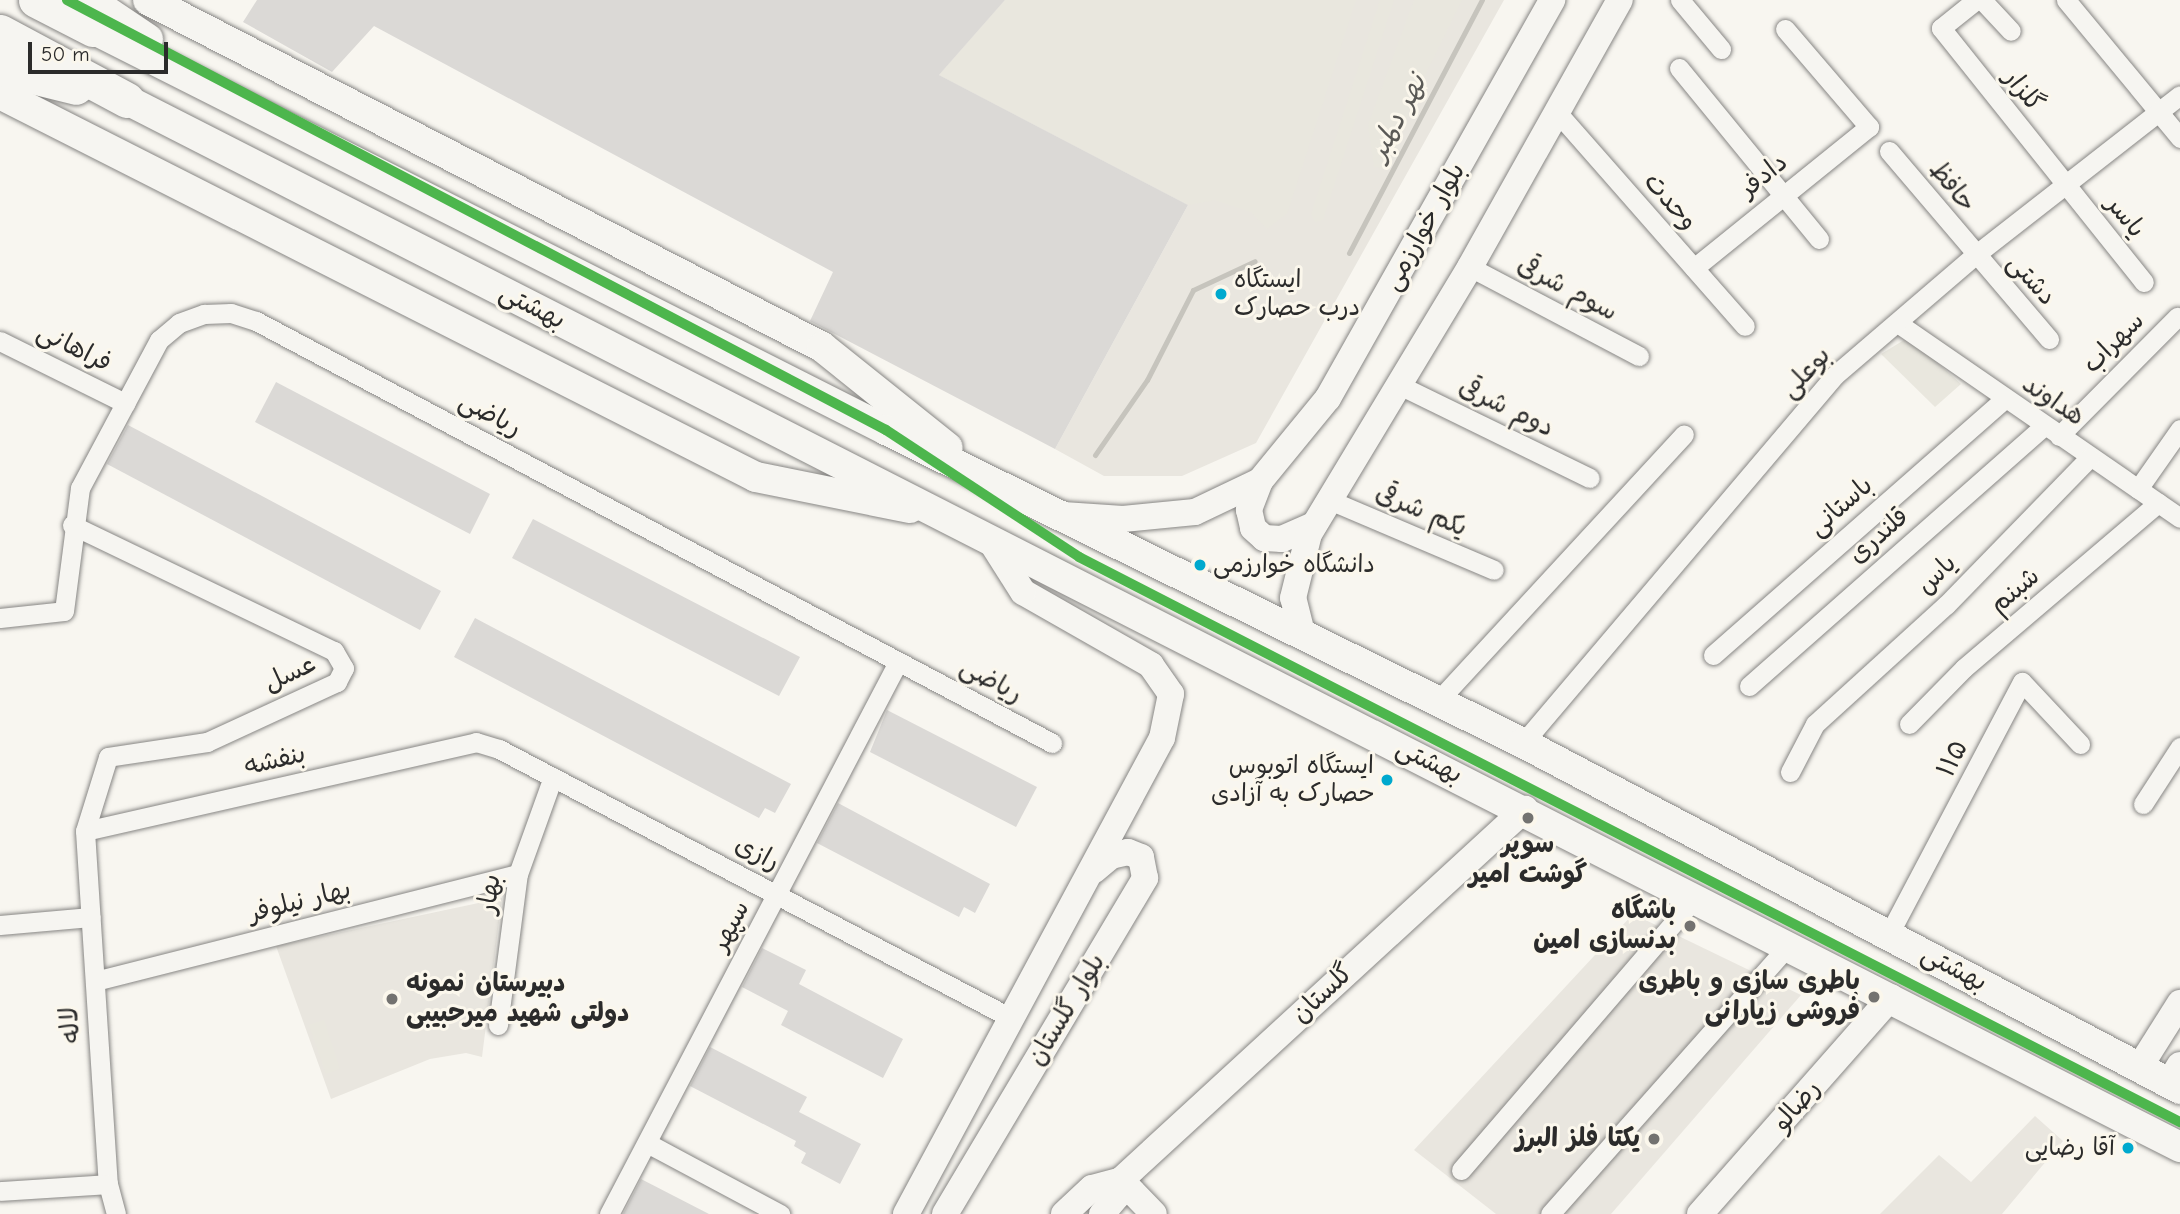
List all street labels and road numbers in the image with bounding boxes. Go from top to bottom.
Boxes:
street label: گلزار [1996,63,2050,119]
street label: دادفر [1734,147,1794,205]
street label: حافظ [1922,155,1982,219]
street label: بلوار خوارزمی [1377,158,1473,296]
street label: وحدت [1637,167,1703,237]
street label: یاسر [2099,189,2151,245]
street label: دشتی [2000,248,2062,312]
street label: سوم شرقی [1512,250,1622,328]
street label: بهشتى [494,277,570,337]
street label: سهراب [2077,306,2151,380]
street label: فراهانی [32,317,116,379]
street label: بوعلی [1774,341,1838,405]
street label: هداوند [2016,369,2090,433]
street label: دوم شرقی [1453,372,1559,444]
street label: ریاضی [453,386,527,444]
street label: باستانی [1802,470,1880,544]
street label: یکم شرقی [1370,478,1472,544]
street label: قلندری [1842,501,1916,571]
street label: یاس [1910,548,1964,602]
street label: شبنم [1984,561,2046,621]
street label: عسل [259,648,321,700]
street label: ریاضی [954,652,1028,710]
street label: بهشتی [1391,733,1467,791]
street label: ۱۱۵ [1931,735,1975,783]
street label: بنفشه [241,739,309,783]
street label: رازی [729,830,785,878]
street label: بهار [472,872,508,916]
street label: بهار نیلوفر [245,874,355,930]
street label: سپهر [705,896,757,956]
street label: بهشتی [1916,939,1992,999]
street label: بلوار گلستان [1021,948,1113,1072]
street label: گلستان [1286,958,1360,1030]
street label: لاله [54,1006,88,1044]
street label: رضالو [1766,1074,1828,1138]

